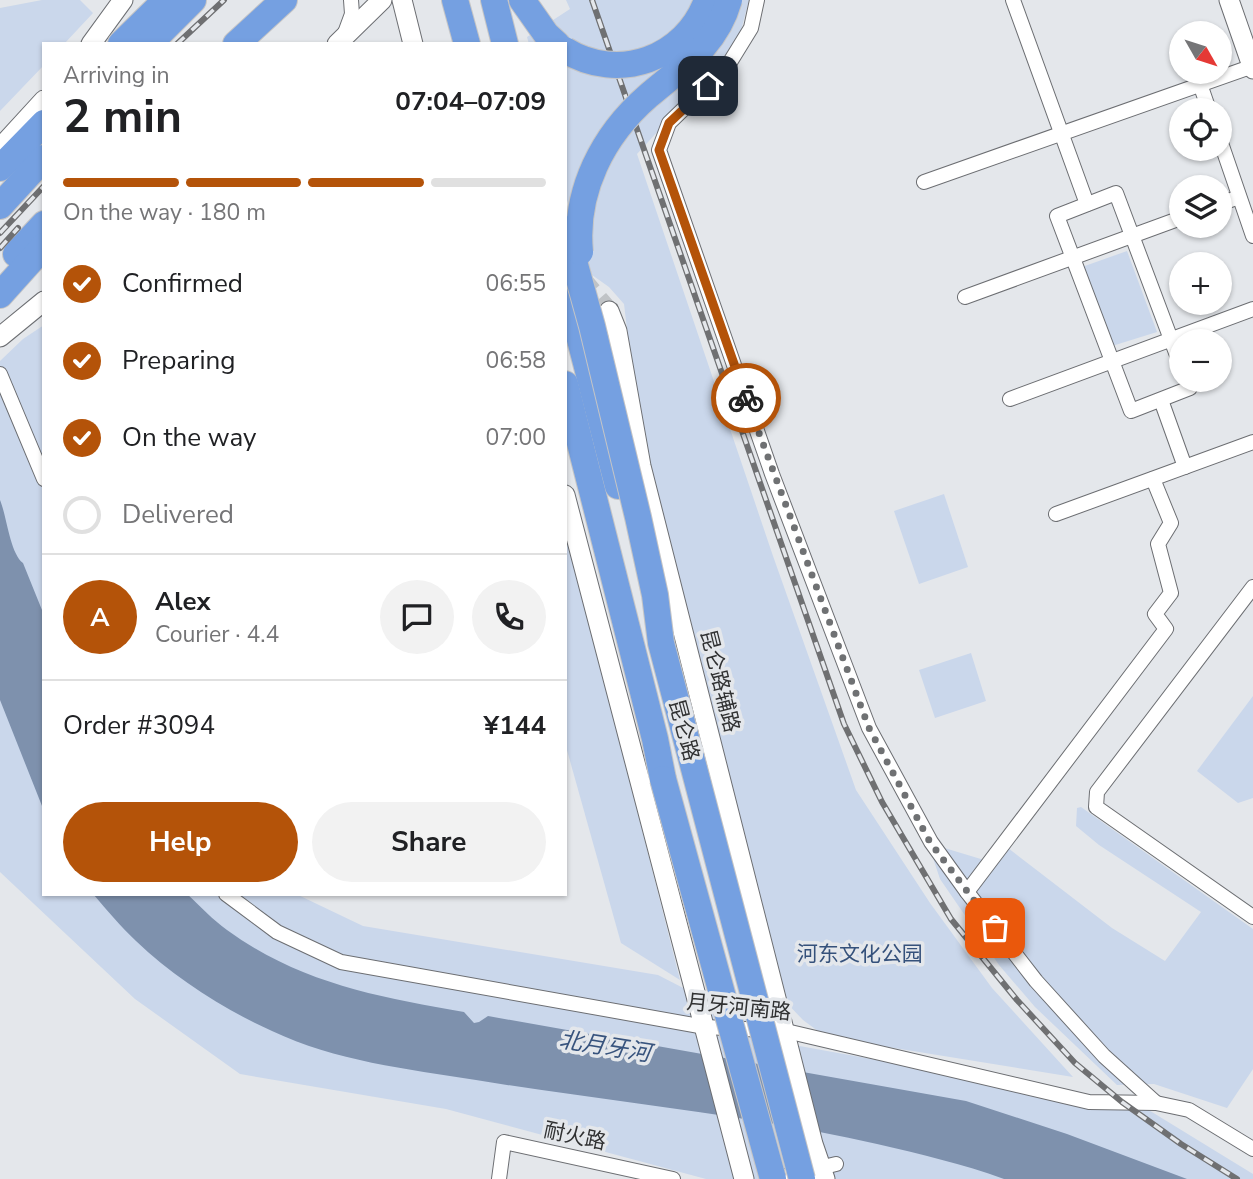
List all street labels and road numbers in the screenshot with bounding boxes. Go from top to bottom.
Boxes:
street label: 昆仑路辅路 [694,627,746,735]
street label: 昆仑路 [662,696,706,764]
street label: 月牙河南路 [685,988,793,1026]
street label: 耐火路 [541,1116,609,1156]

